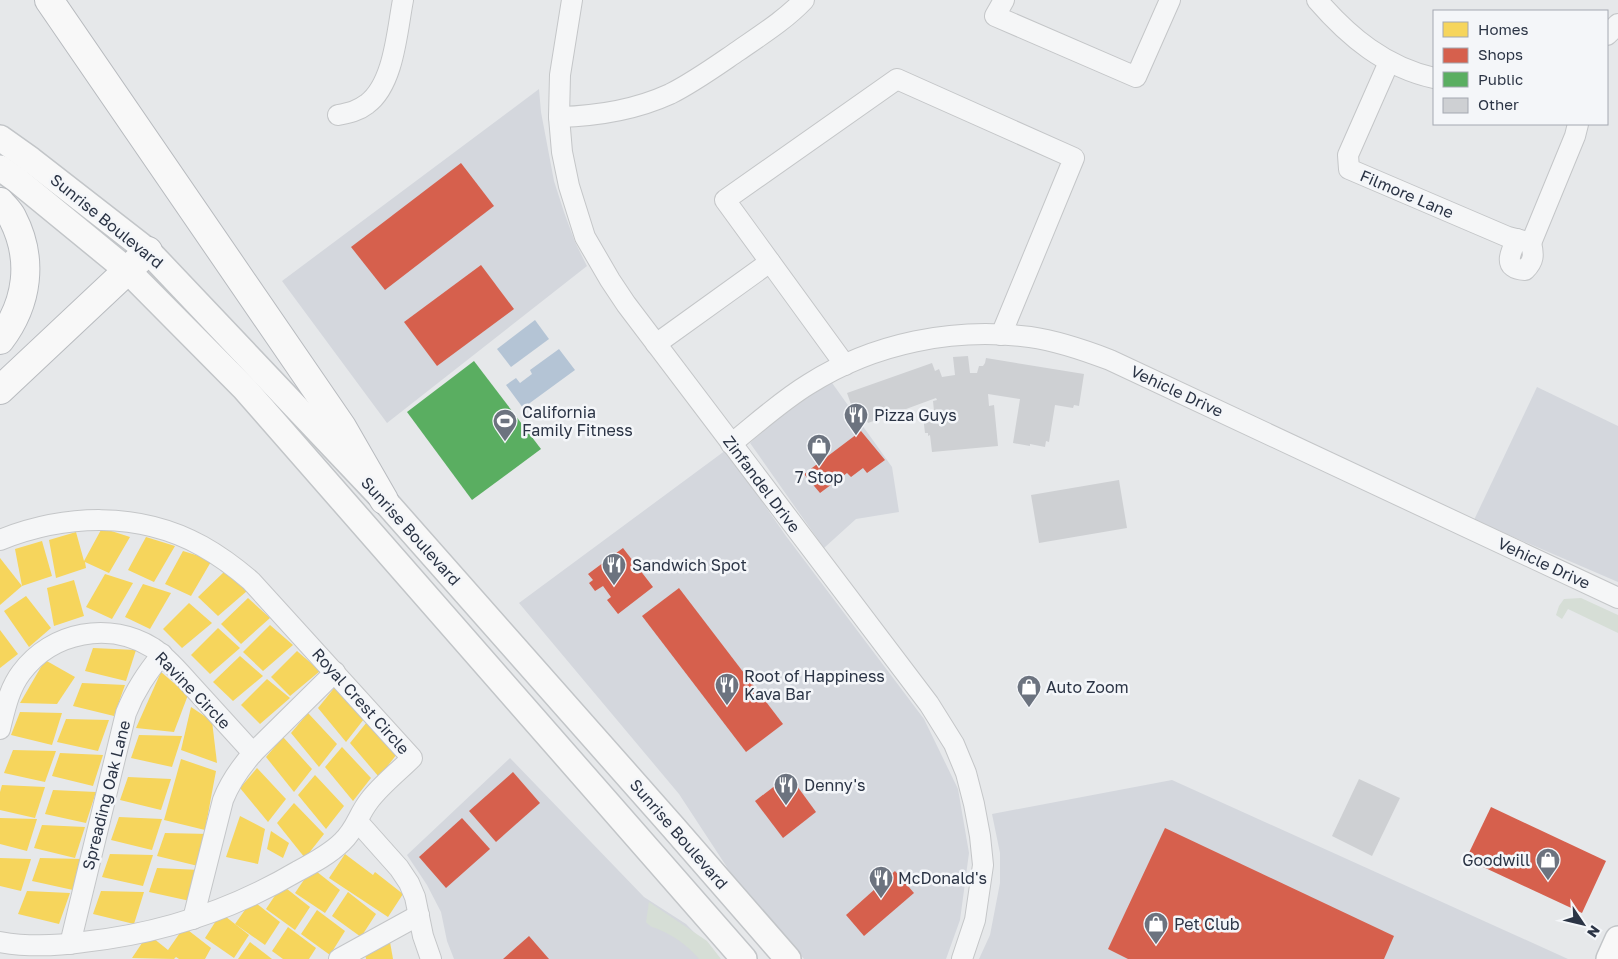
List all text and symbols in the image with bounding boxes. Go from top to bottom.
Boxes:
legend [1433,10,1608,125]
text: Homes [1478,20,1528,38]
text: Shops [1478,45,1523,63]
text: Public [1478,70,1523,88]
text: Other [1478,95,1519,113]
street label: Filmore Lane [1357,165,1457,223]
street label: Sunrise Boulevard [47,169,167,273]
street label: Vehicle Drive [1128,361,1226,421]
place label: California Family Fitness [522,402,633,440]
restaurant icon: Pizza Guys [843,402,869,436]
place label: Pizza Guys [874,405,957,425]
sports icon: California Family Fitness [492,408,518,442]
street label: Zinfandel Drive [719,432,805,536]
shop icon: 7 Stop [806,433,832,467]
place label: 7 Stop [795,467,843,487]
street label: Sunrise Boulevard [357,473,465,589]
street label: Vehicle Drive [1495,533,1593,593]
restaurant icon: Sandwich Spot [601,552,627,586]
place label: Sandwich Spot [632,555,747,575]
street label: Royal Crest Circle [308,644,414,758]
street label: Ravine Circle [151,647,235,733]
place label: Root of Happiness Kava Bar [744,666,885,704]
restaurant icon: Root of Happiness Kava Bar [714,672,740,706]
shop icon: Auto Zoom [1016,674,1042,708]
place label: Auto Zoom [1046,677,1129,697]
street label: Spreading Oak Lane [78,718,134,872]
restaurant icon: Denny's [773,772,799,806]
street label: Sunrise Boulevard [626,775,732,893]
place label: Denny's [804,775,865,795]
shop icon: Goodwill [1535,847,1561,881]
place label: Goodwill [1462,850,1530,870]
restaurant icon: McDonald's [868,865,894,899]
place label: McDonald's [898,868,987,888]
north arrow [1558,899,1608,949]
shop icon: Pet Club [1143,911,1169,945]
place label: Pet Club [1174,914,1240,934]
text: N [1584,923,1604,941]

